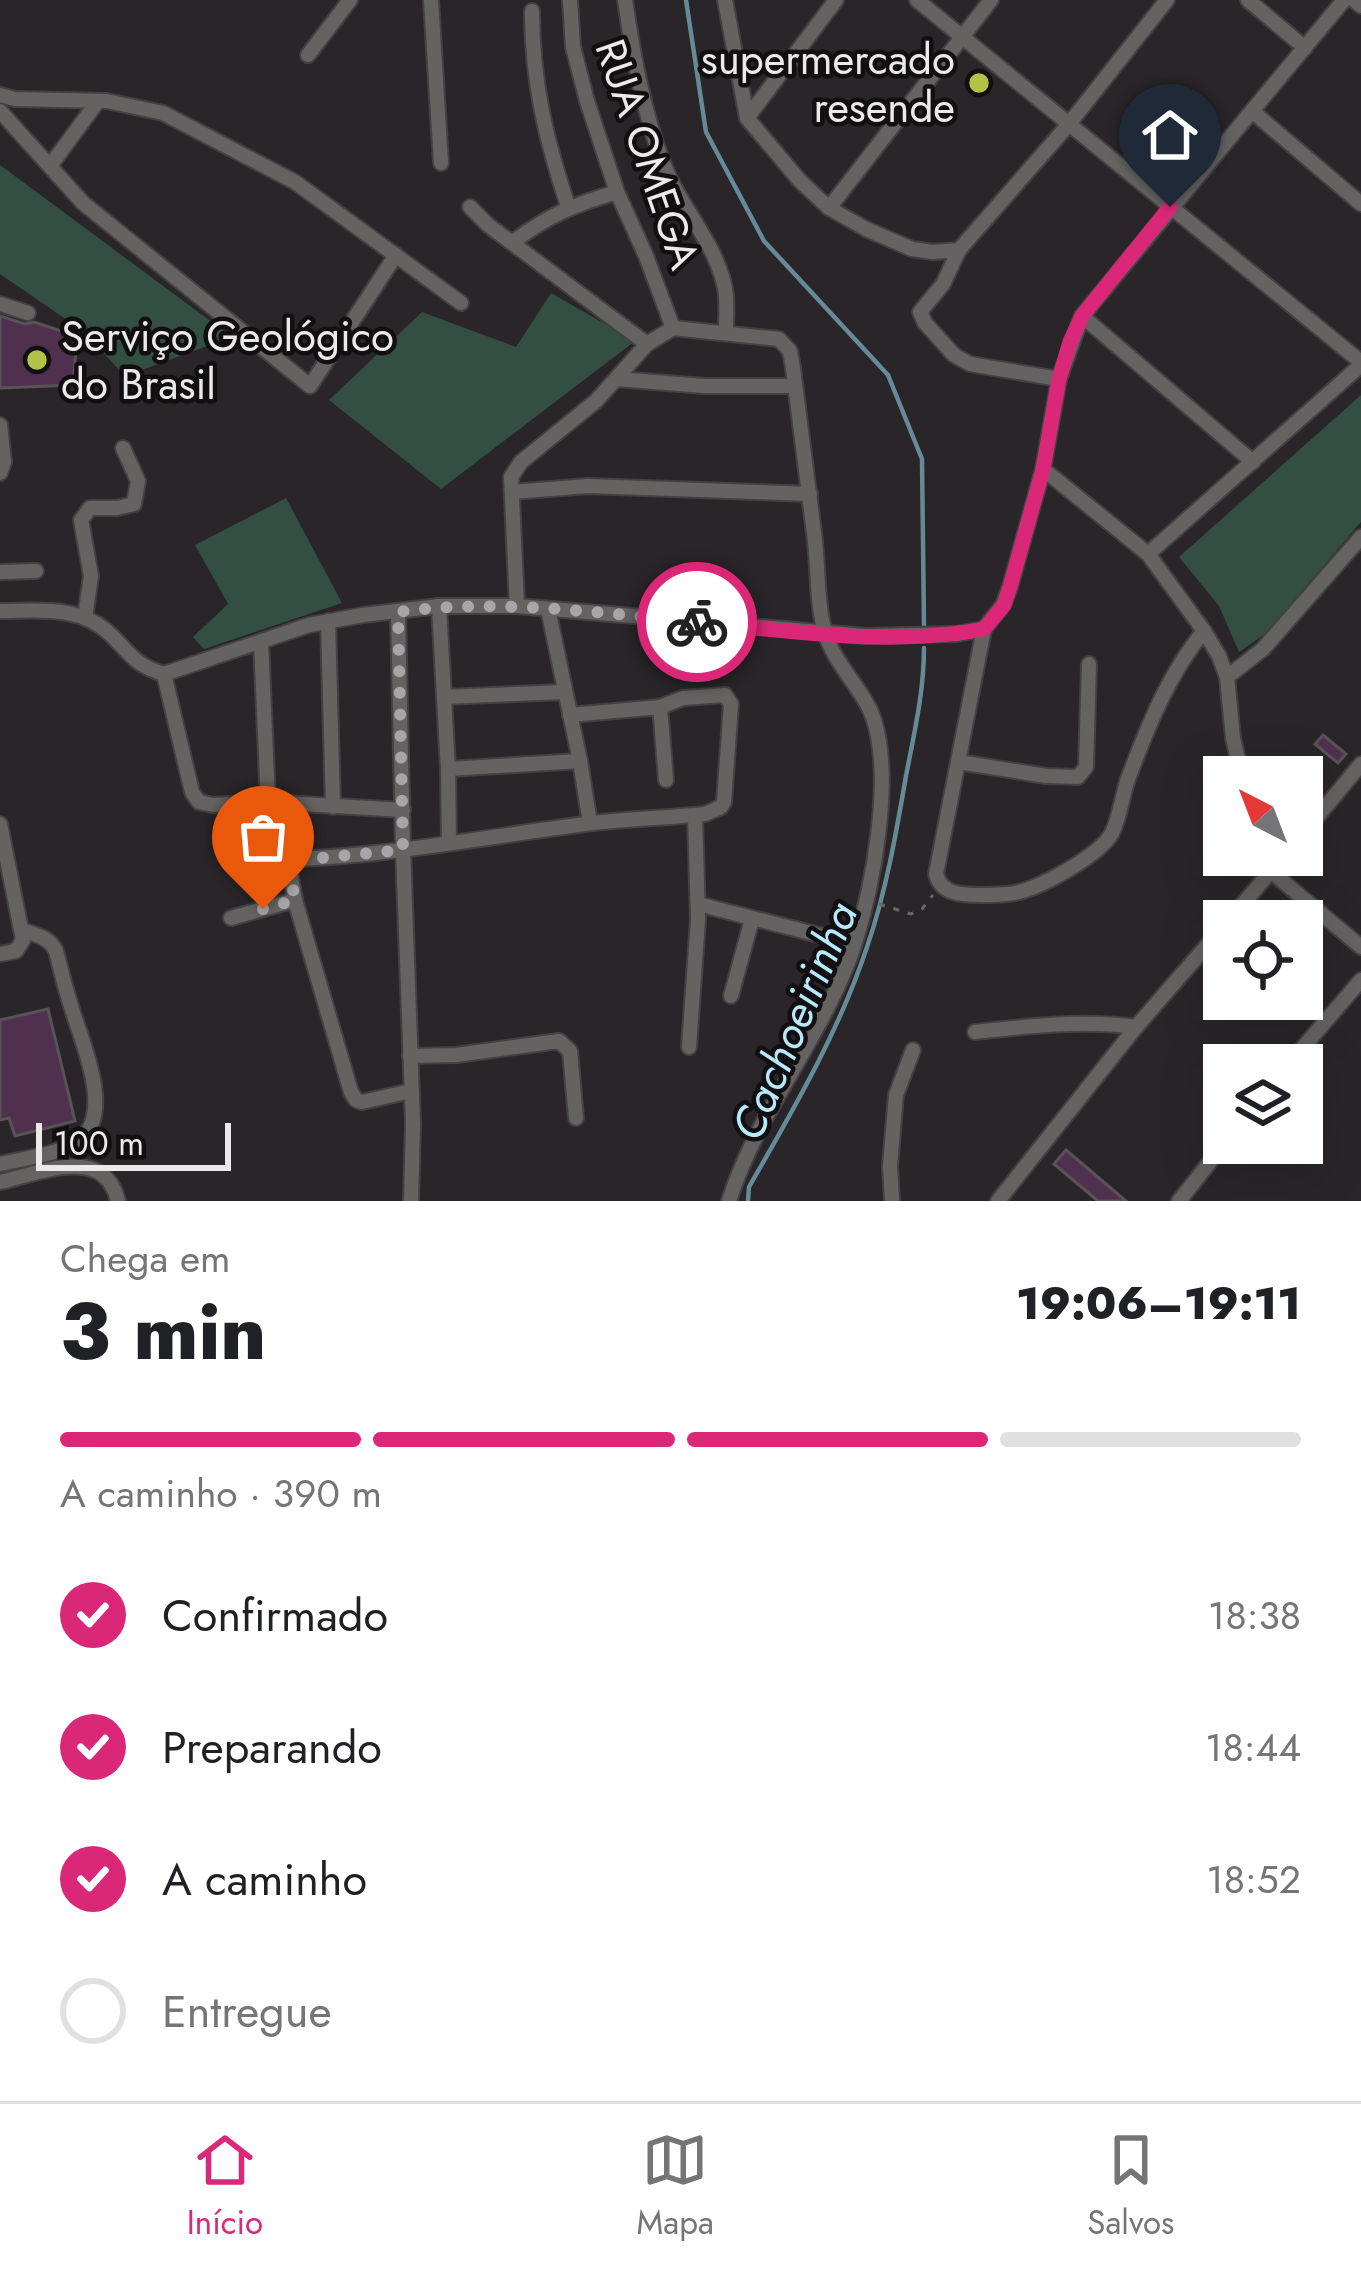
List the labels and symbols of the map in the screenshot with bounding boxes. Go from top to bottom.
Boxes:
place label: supermercado resende [701,29,955,138]
street label: RUA OMEGA [580,31,715,278]
marker: supermercado resende [966,70,992,96]
pin [1119,84,1221,207]
place label: Serviço Geológico do Brasil [61,306,394,415]
marker: Serviço Geológico do Brasil [24,347,50,373]
courier [637,562,757,682]
north arrow [1203,756,1323,876]
pin [212,786,314,909]
water label: Cachoeirinha [715,892,874,1150]
scale bar [36,1117,231,1170]

